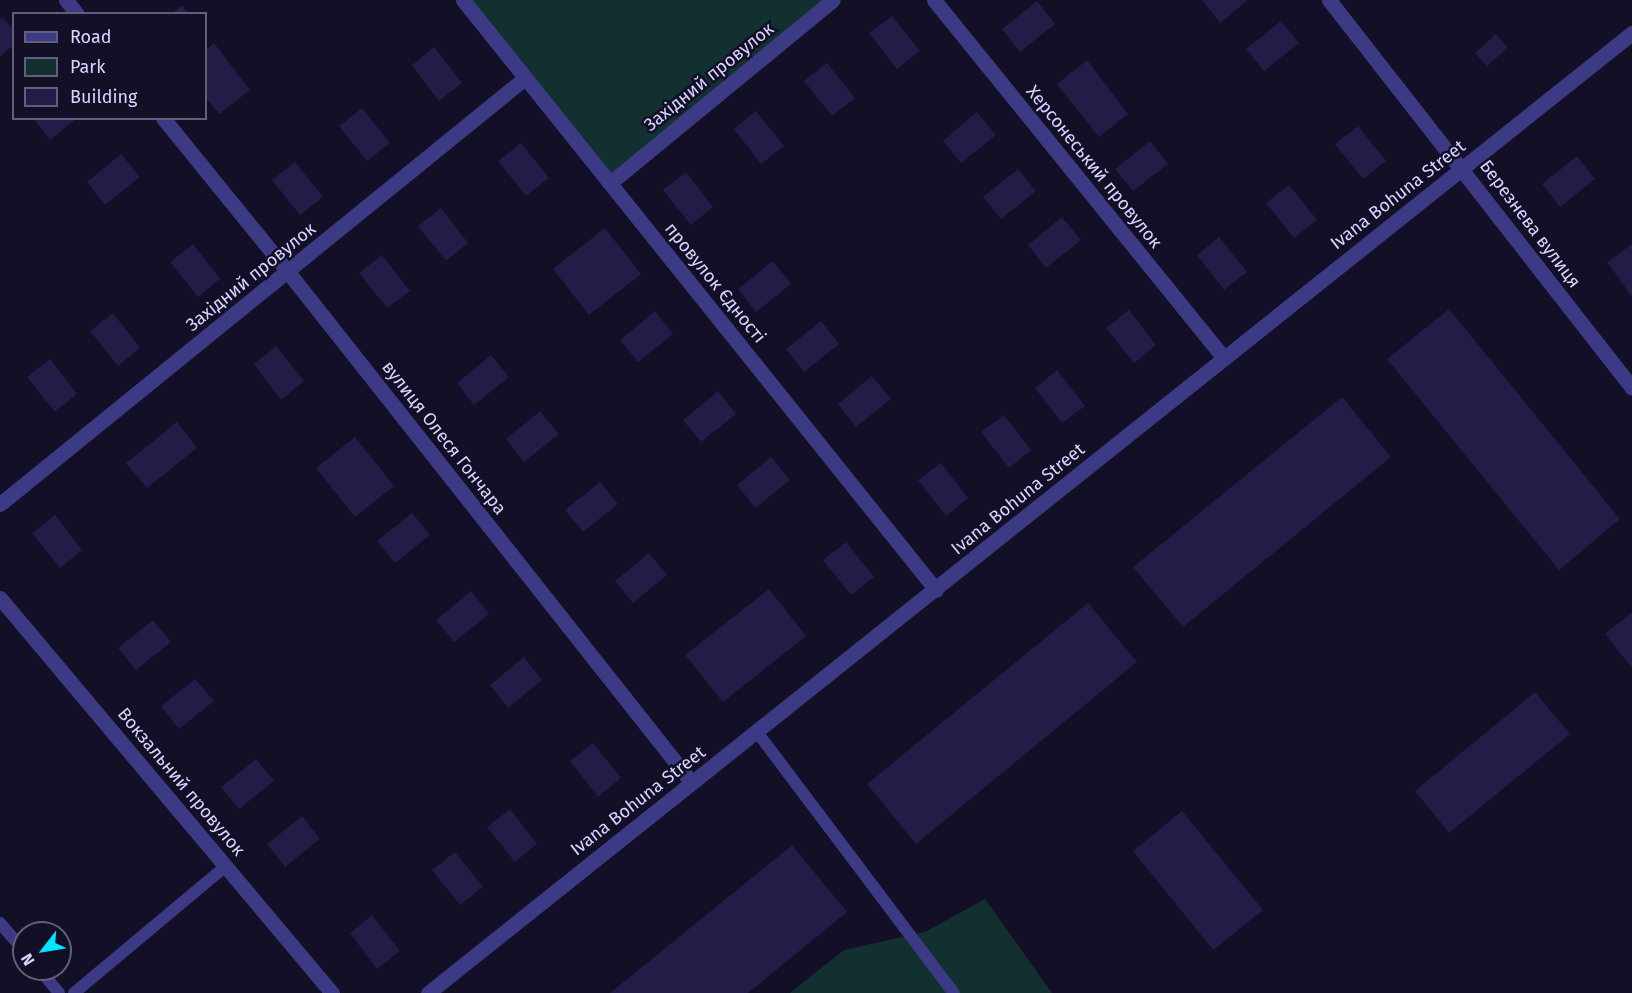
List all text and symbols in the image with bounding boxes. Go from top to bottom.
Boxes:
legend [12,12,207,120]
street label: Західний провулок [640,18,778,136]
text: Road [70,26,112,48]
text: Park [70,56,105,78]
street label: Херсонеський провулок [1022,81,1166,253]
text: Building [70,86,137,108]
street label: Ivana Bohuna Street [1326,136,1470,254]
street label: Березнева вулиця [1475,156,1585,292]
street label: Західний провулок [182,218,320,336]
street label: провулок Єдності [660,219,770,347]
street label: вулиця Олеся Гончара [377,357,511,519]
street label: Ivana Bohuna Street [947,439,1089,559]
street label: Вокзальний провулок [113,704,249,860]
street label: Ivana Bohuna Street [566,742,710,860]
north arrow [12,921,72,981]
text: N [17,950,39,969]

